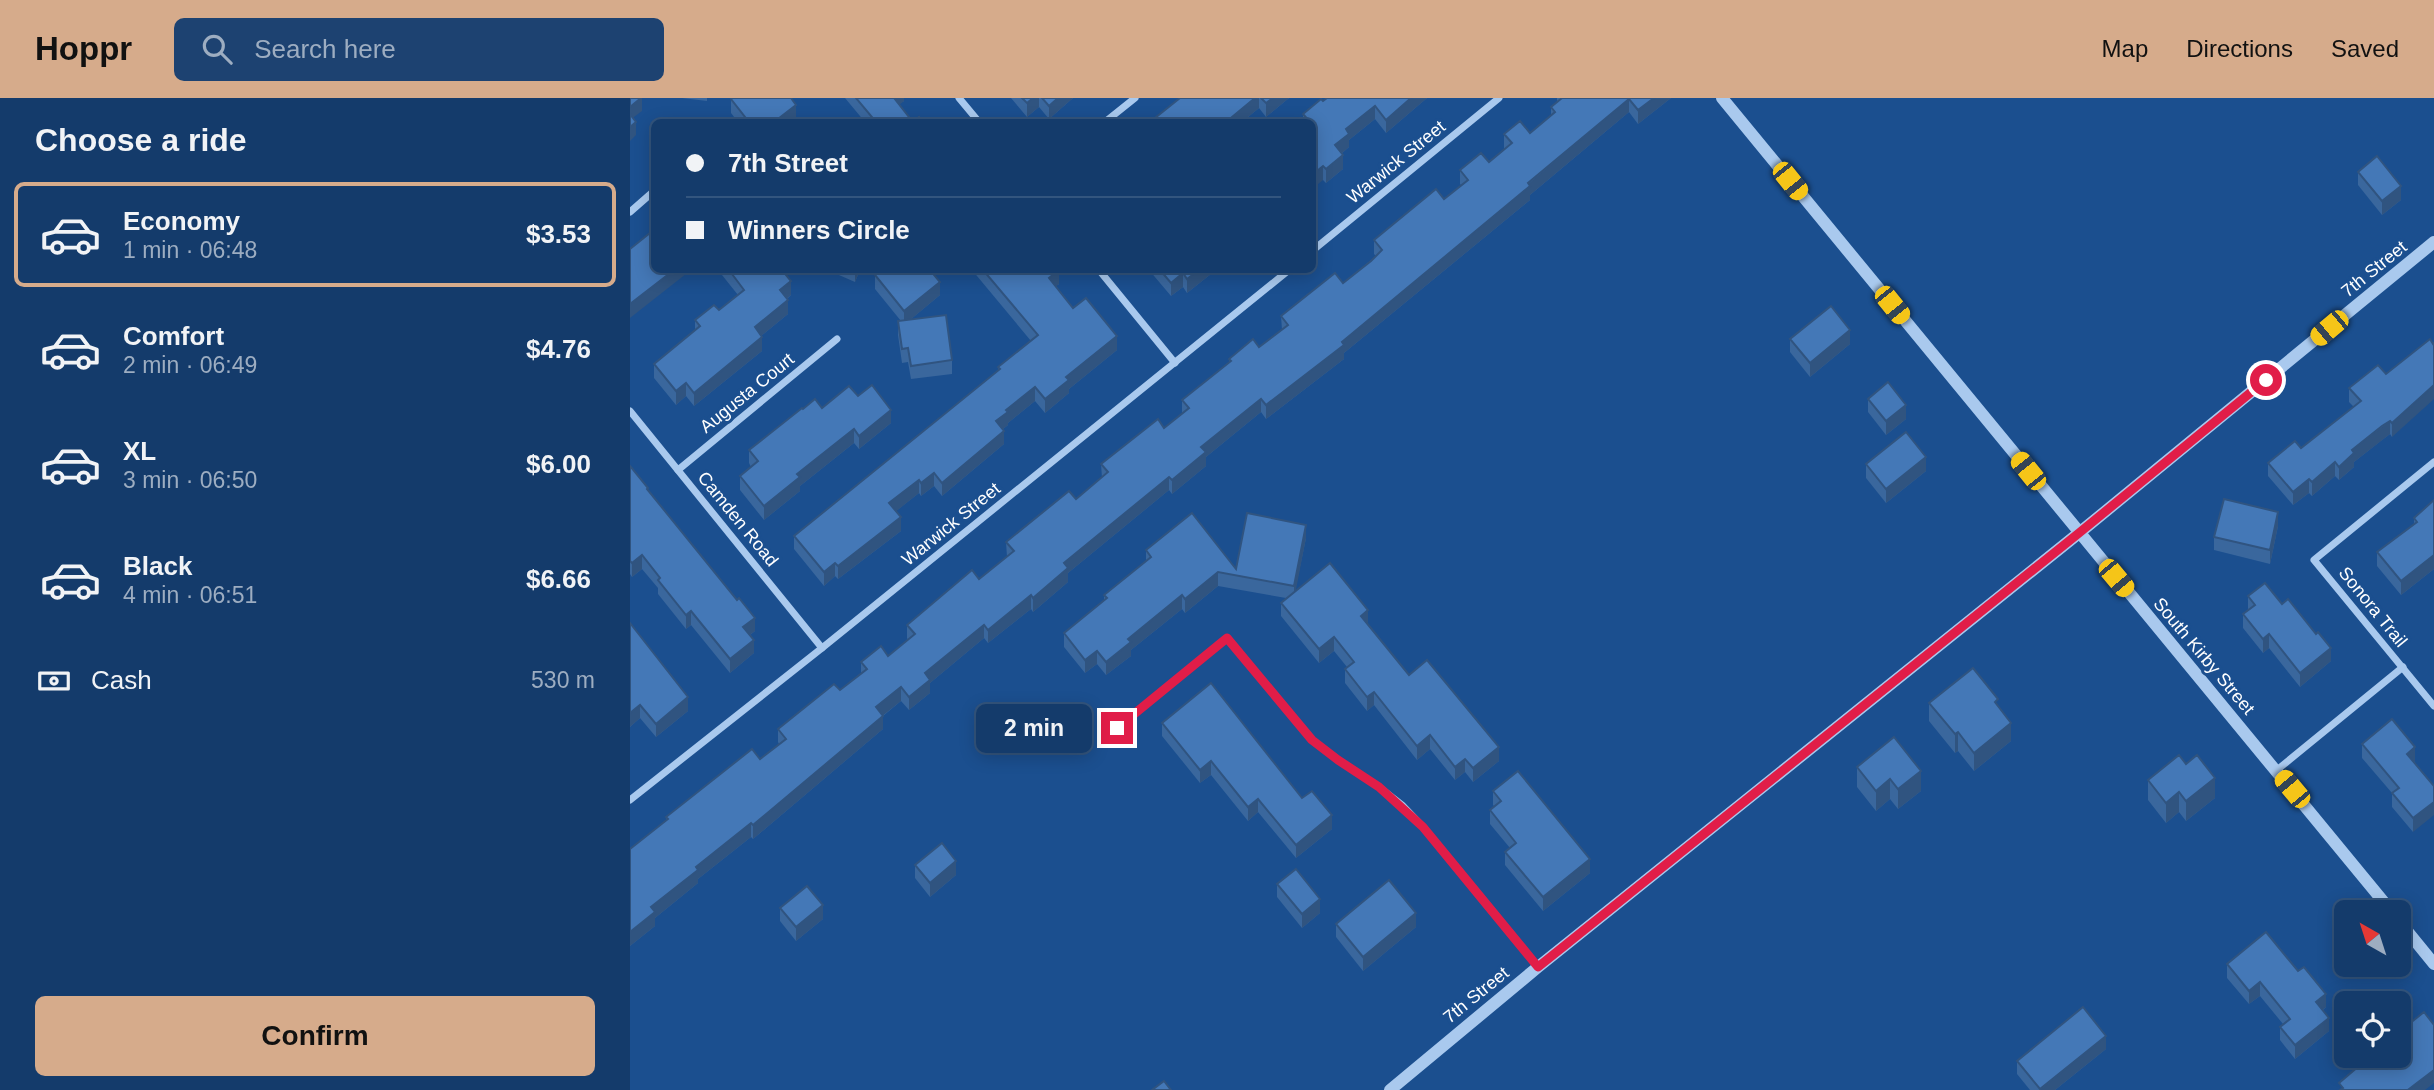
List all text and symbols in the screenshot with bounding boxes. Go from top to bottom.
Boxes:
search box [174,18,664,81]
text: Hoppr [35,30,132,67]
icon: search [198,30,236,68]
text: Search here [254,34,396,64]
text: Map [2102,35,2148,62]
text: Directions [2186,35,2293,62]
text: Saved [2331,35,2399,62]
street label: Warwick Street [1343,116,1449,208]
text: Choose a ride [35,122,247,158]
text: 7th Street [728,148,848,178]
car [1769,158,1812,204]
icon: car [39,203,102,266]
text: Economy [123,206,240,236]
text: Winners Circle [728,215,910,245]
text: $3.53 [526,219,591,249]
text: 1 min · 06:48 [123,237,257,263]
street label: 7th Street [2337,237,2411,301]
car [1871,282,1914,328]
car [2307,306,2352,350]
icon: car [39,318,102,381]
text: Comfort [123,321,224,351]
text: $4.76 [526,334,591,364]
street label: Augusta Court [696,349,798,437]
text: 2 min · 06:49 [123,352,257,378]
route start [2250,364,2282,396]
icon: car [39,433,102,496]
text: XL [123,436,156,466]
car [2007,448,2050,494]
text: $6.00 [526,449,591,479]
text: 3 min · 06:50 [123,467,257,493]
street label: Camden Road [694,468,782,570]
street label: Warwick Street [898,478,1004,570]
icon: car [39,548,102,611]
text: Black [123,551,192,581]
car [2095,555,2138,601]
street label: Sonora Trail [2335,563,2411,651]
text: $6.66 [526,564,591,594]
text: 4 min · 06:51 [123,582,257,608]
street label: South Kirby Street [2149,594,2259,718]
icon: cash [35,662,73,700]
text: Cash [91,665,152,695]
text: 530 m [531,667,595,693]
callout: 2 min [977,704,1092,752]
route end [1101,712,1133,744]
text: 2 min [1004,715,1064,741]
car [2271,766,2314,812]
north arrow [2334,900,2412,976]
map controls [2334,900,2411,1068]
street label: 7th Street [1439,963,1513,1027]
button: locate [2334,991,2411,1068]
button: Confirm [35,996,595,1076]

